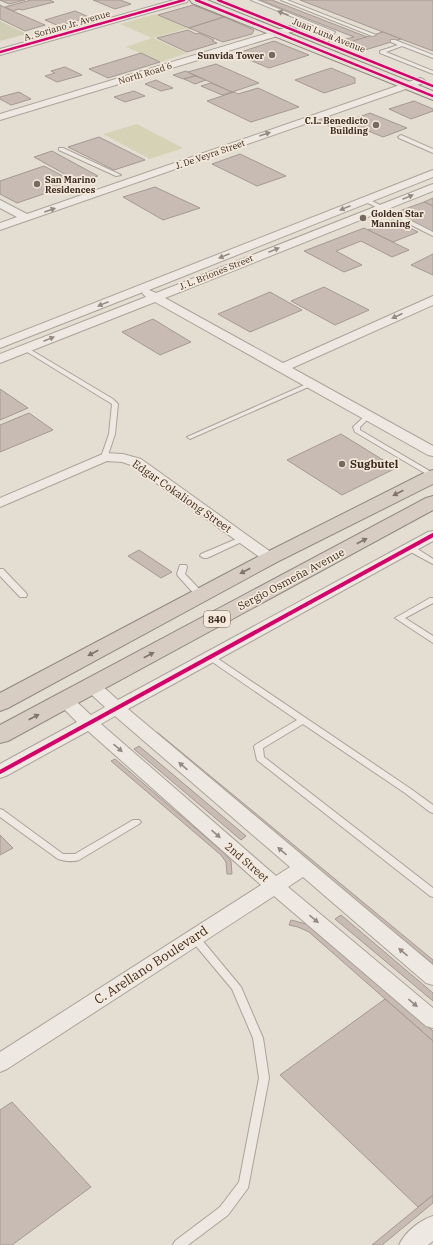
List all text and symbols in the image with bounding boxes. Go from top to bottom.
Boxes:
street label: A. Soriano Jr. Avenue [23,7,112,43]
one-way arrow [277,9,289,15]
street label: Juan Luna Avenue [291,15,367,55]
place label: Sunvida Tower [197,50,265,61]
marker: Sunvida Tower [267,50,277,60]
street label: North Road 6 [117,60,173,86]
place label: C.L. Benedicto Building [305,115,369,136]
marker: C.L. Benedicto Building [371,120,381,130]
one-way arrow [260,131,272,137]
street label: J. De Veyra Street [174,137,246,171]
place label: San Marino Residences [45,174,96,195]
marker: San Marino Residences [32,179,42,189]
one-way arrow [402,193,414,199]
one-way arrow [44,206,56,212]
one-way arrow [338,206,350,212]
place label: Golden Star Manning [371,208,424,229]
marker: Golden Star Manning [358,213,368,223]
one-way arrow [268,246,280,252]
street label: J. L. Briones Street [178,252,254,292]
one-way arrow [217,254,229,260]
one-way arrow [96,301,108,307]
one-way arrow [392,313,403,319]
one-way arrow [44,336,56,342]
street label: Edgar Cokaliong Street [130,456,234,536]
place label: Sugbutel [350,457,399,471]
marker: Sugbutel [337,459,347,469]
one-way arrow [392,490,404,496]
one-way arrow [356,537,368,544]
street label: Sergio Osmeña Avenue [235,545,347,613]
one-way arrow [239,568,251,575]
road number: 840 [204,611,230,627]
one-way arrow [88,649,99,656]
one-way arrow [143,652,155,658]
one-way arrow [29,713,40,720]
one-way arrow [113,744,123,753]
one-way arrow [178,761,189,770]
one-way arrow [211,829,220,838]
street label: 2nd Street [222,839,272,885]
one-way arrow [277,846,287,855]
one-way arrow [309,914,319,924]
street label: C. Arellano Boulevard [91,922,211,1008]
one-way arrow [398,948,408,957]
one-way arrow [408,998,419,1007]

